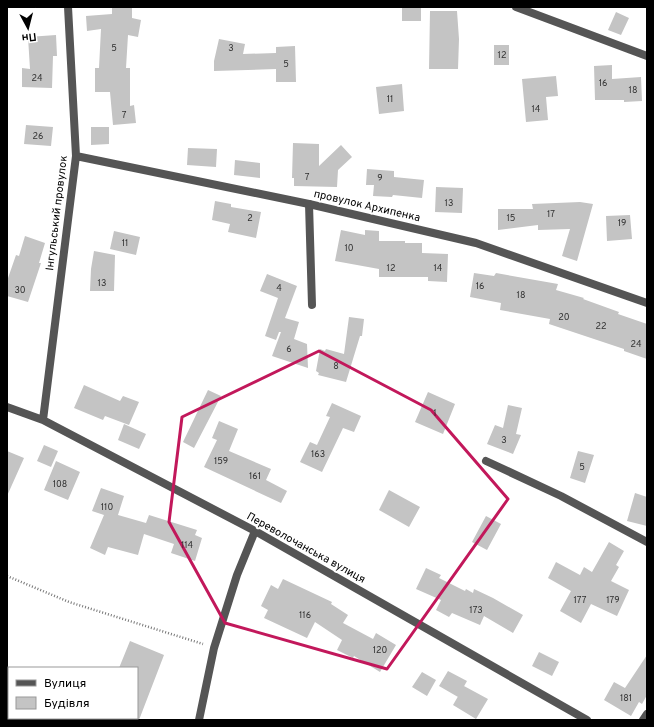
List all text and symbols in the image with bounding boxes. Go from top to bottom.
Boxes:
north arrow [8,8,48,48]
text: Пн [21,29,37,45]
house number: 5 [111,43,117,54]
house number: 3 [228,43,234,54]
house number: 12 [498,50,506,61]
house number: 5 [283,59,289,70]
house number: 24 [31,73,43,84]
house number: 16 [599,78,607,89]
house number: 18 [629,85,637,96]
house number: 11 [387,94,393,105]
house number: 14 [532,104,541,115]
house number: 7 [122,110,127,121]
house number: 26 [33,131,43,142]
street label: Інгульський провулок [43,155,71,271]
house number: 7 [305,172,310,183]
house number: 9 [377,173,383,184]
street label: провулок Архипенка [312,187,422,225]
house number: 13 [445,198,453,209]
house number: 17 [547,209,555,220]
house number: 2 [247,213,253,224]
house number: 15 [507,213,515,224]
house number: 19 [618,218,626,229]
house number: 11 [122,238,128,249]
house number: 10 [344,243,354,254]
house number: 12 [387,263,395,274]
house number: 14 [434,263,443,274]
house number: 13 [98,278,106,289]
house number: 16 [476,281,484,292]
house number: 4 [276,283,282,294]
house number: 30 [14,285,26,296]
house number: 18 [517,290,525,301]
house number: 20 [558,312,570,323]
house number: 22 [595,321,607,332]
house number: 24 [630,339,642,350]
house number: 6 [286,344,292,355]
house number: 8 [333,361,339,372]
house number: 1 [433,408,437,419]
house number: 3 [501,435,507,446]
house number: 163 [311,449,325,460]
house number: 159 [214,456,228,467]
house number: 5 [579,462,585,473]
house number: 161 [249,471,261,482]
house number: 108 [53,479,67,490]
house number: 110 [101,502,113,513]
street label: Переволочанська вулиця [244,509,368,587]
house number: 114 [181,540,193,551]
house number: 177 [573,595,587,606]
house number: 179 [606,595,620,606]
house number: 173 [469,605,483,616]
house number: 116 [299,610,311,621]
house number: 120 [373,645,388,656]
legend [8,667,138,719]
text: Вулиця [44,676,86,692]
house number: 181 [620,693,632,704]
text: Будівля [44,696,90,712]

